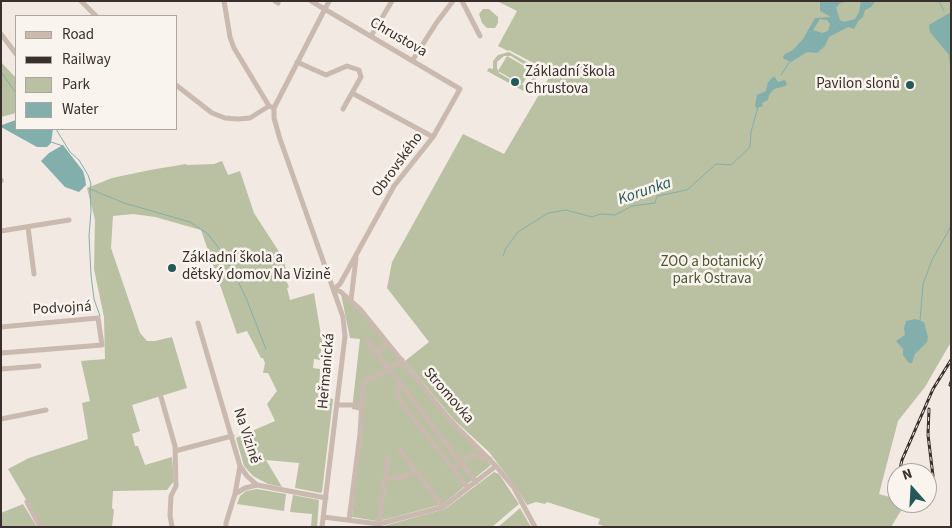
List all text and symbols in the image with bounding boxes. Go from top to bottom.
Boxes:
street label: Chrustova [366,14,430,62]
legend [15,15,178,130]
text: Road [62,24,94,45]
text: Railway [62,49,111,70]
place label: Základní škola Chrustova [525,64,615,99]
text: Park [62,74,90,95]
marker: Základní škola Chrustova [509,76,521,88]
place label: Pavilon slonů [816,76,900,94]
marker: Pavilon slonů [904,79,916,91]
text: Water [62,99,98,120]
street label: Obrovského [369,129,427,201]
water label: Korunka [616,174,674,210]
place label: Základní škola a dětský domov Na Vizině [182,250,331,285]
park label: ZOO a botanický park Ostrava [661,254,763,289]
marker: Základní škola a dětský domov Na Vizině [166,262,178,274]
street label: Podvojná [32,298,92,320]
street label: Heřmanická [315,332,339,410]
street label: Stromovka [419,364,477,428]
street label: Na Vizině [229,406,263,466]
north arrow [887,463,937,513]
text: N [900,464,915,486]

